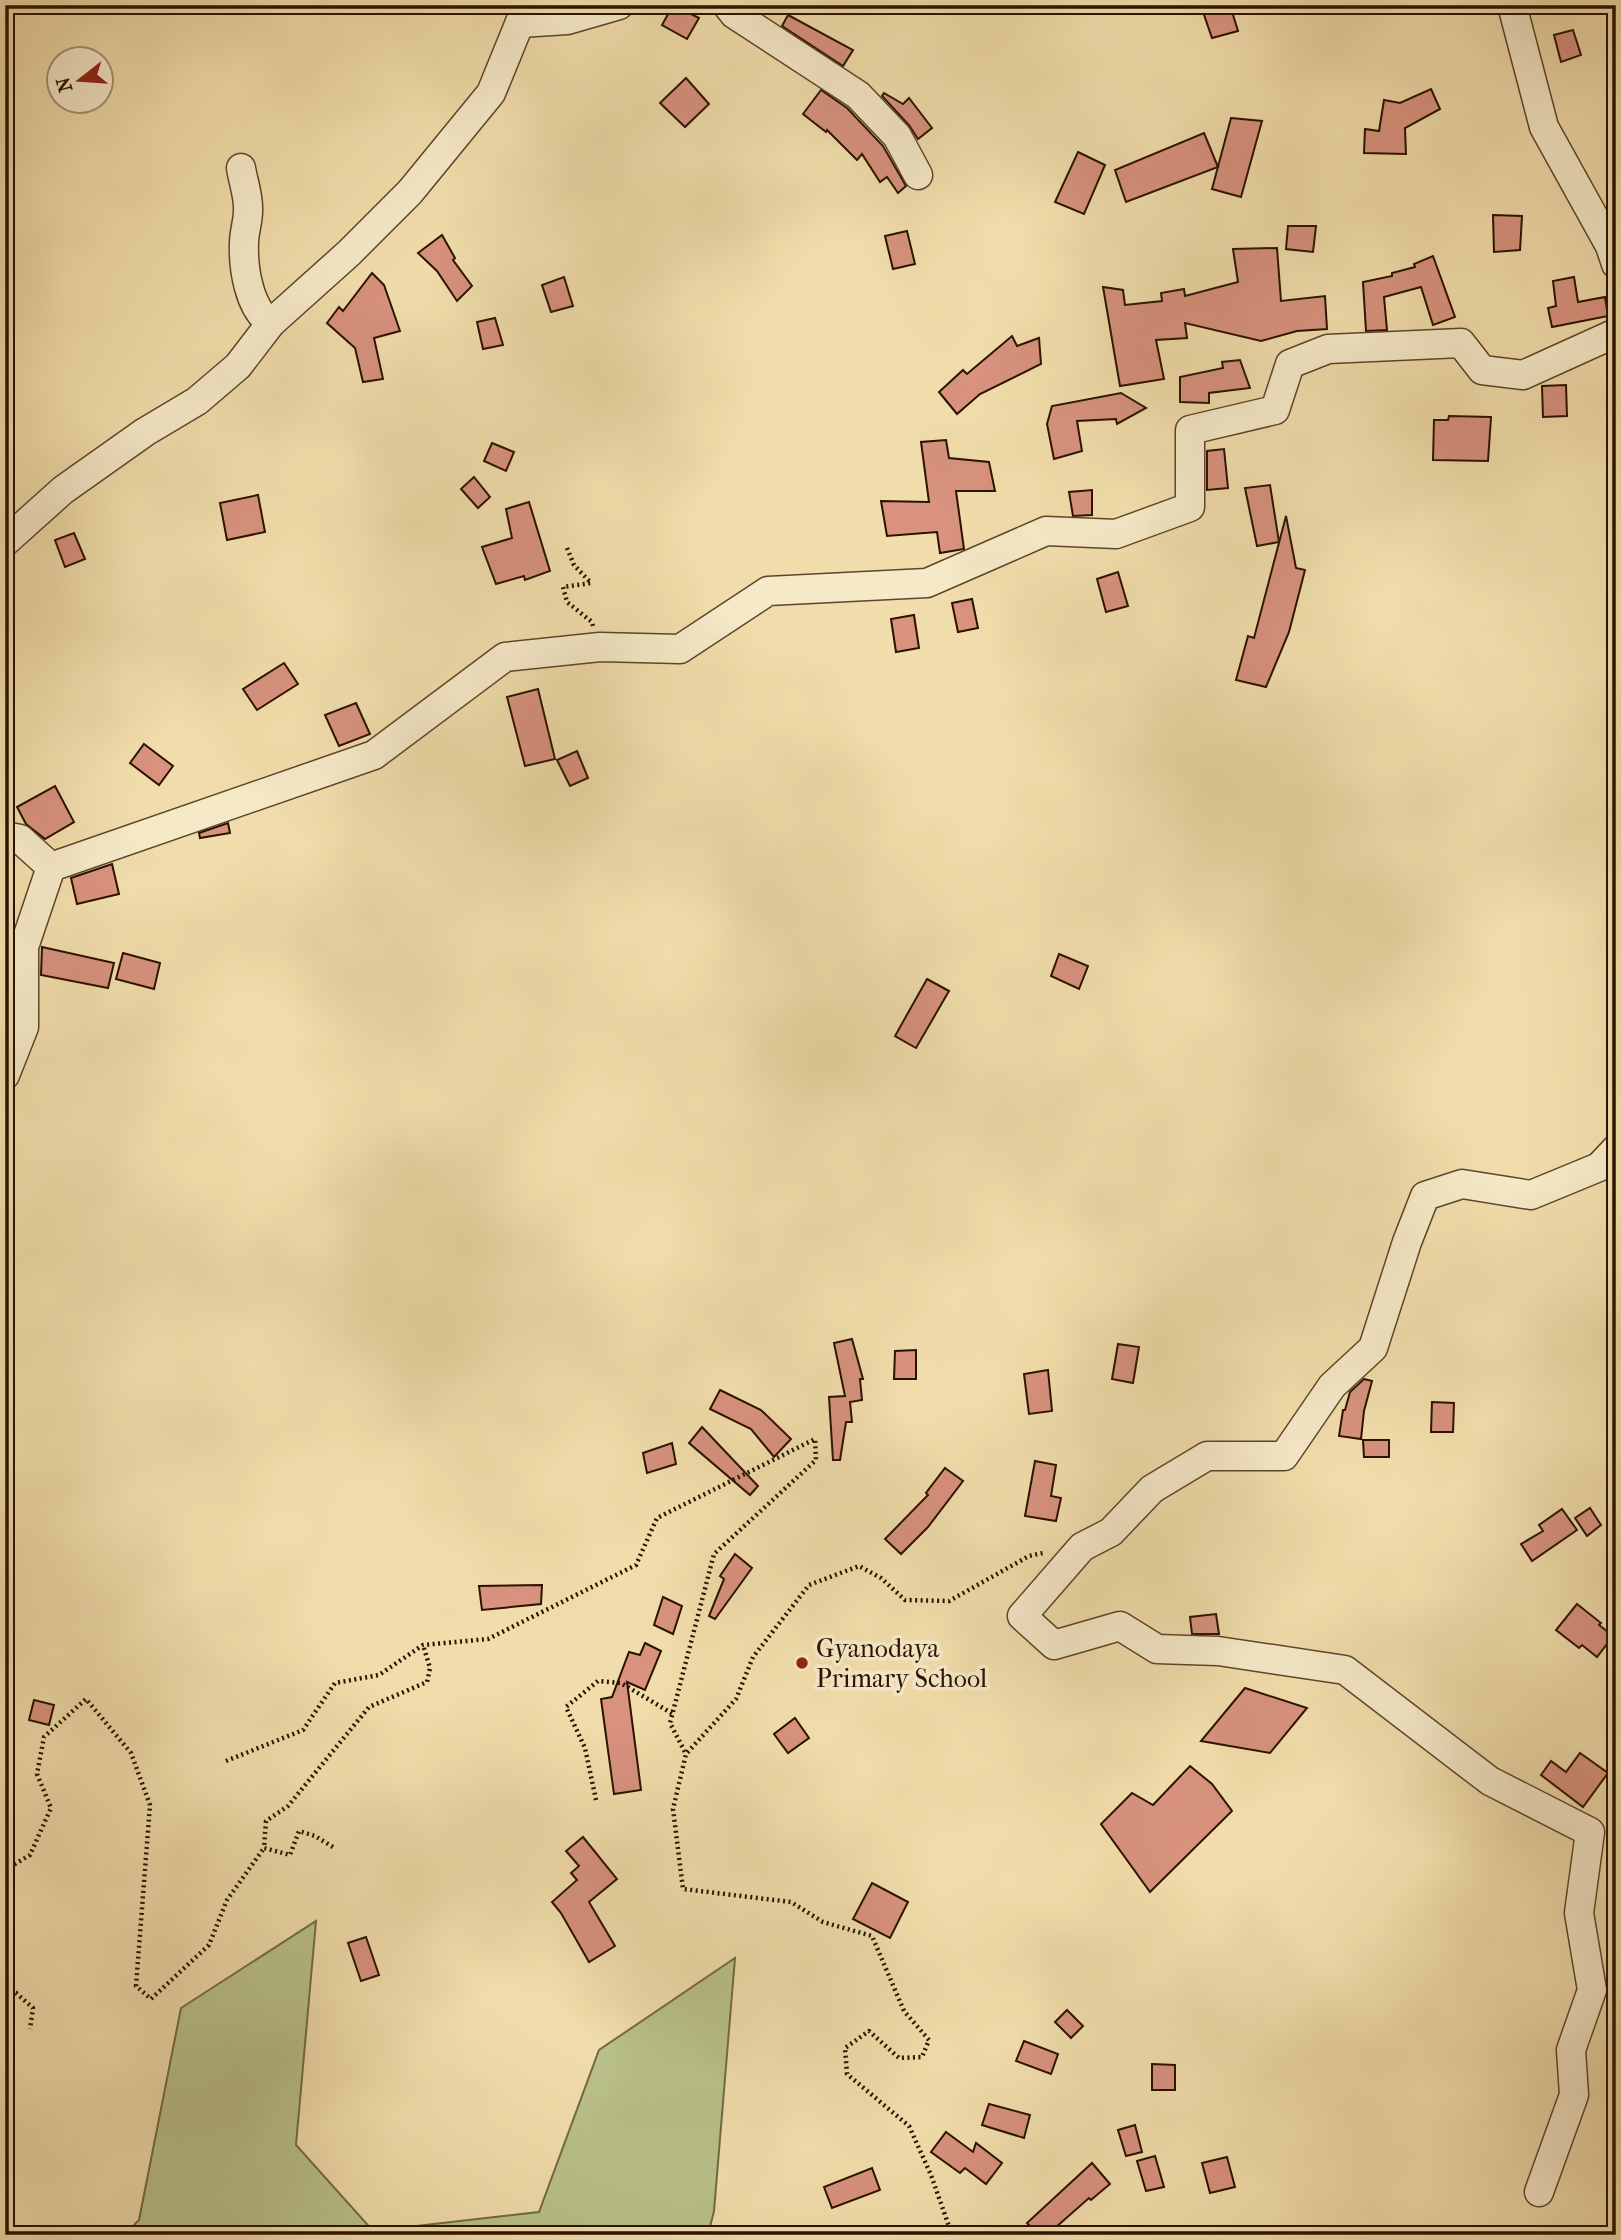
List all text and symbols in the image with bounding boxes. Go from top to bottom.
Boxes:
north arrow [46,46,116,116]
text: N [52,74,77,95]
place label: Gyanodaya Primary School [816,1633,987,1694]
marker: Gyanodaya Primary School [794,1655,810,1671]

